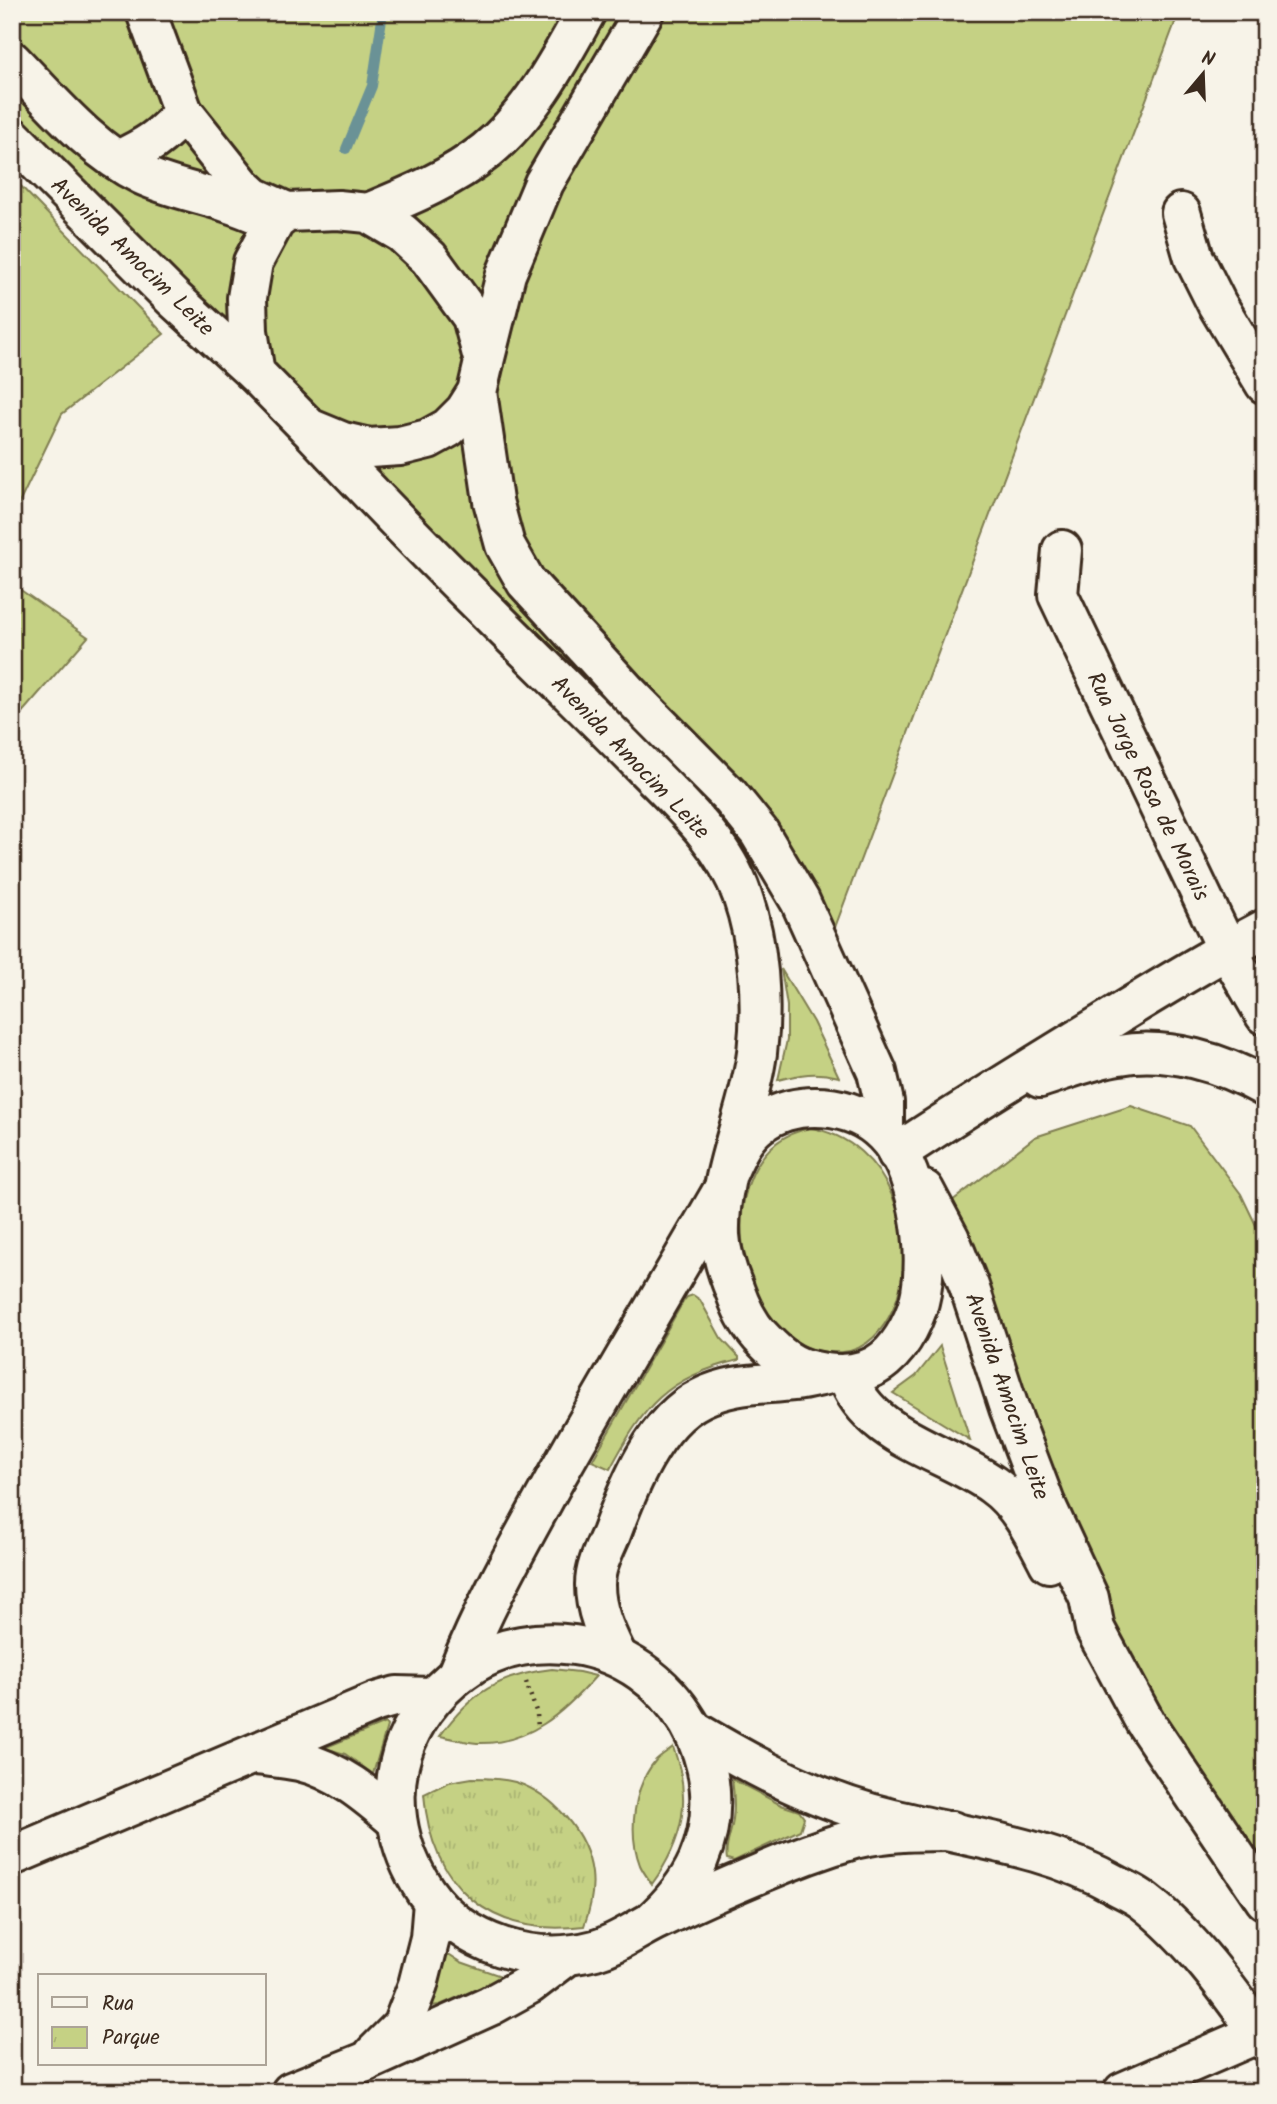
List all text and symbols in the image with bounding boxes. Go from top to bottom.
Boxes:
north arrow [1168,38,1238,108]
text: N [1197,44,1218,76]
street label: Avenida Amocim Leite [41,169,222,346]
street label: Rua Jorge Rosa de Morais [1076,666,1218,908]
street label: Avenida Amocim Leite [541,668,718,849]
street label: Avenida Amocim Leite [954,1288,1058,1505]
legend [38,1974,266,2066]
text: Rua [102,1988,134,2021]
text: Parque [102,2022,160,2055]

